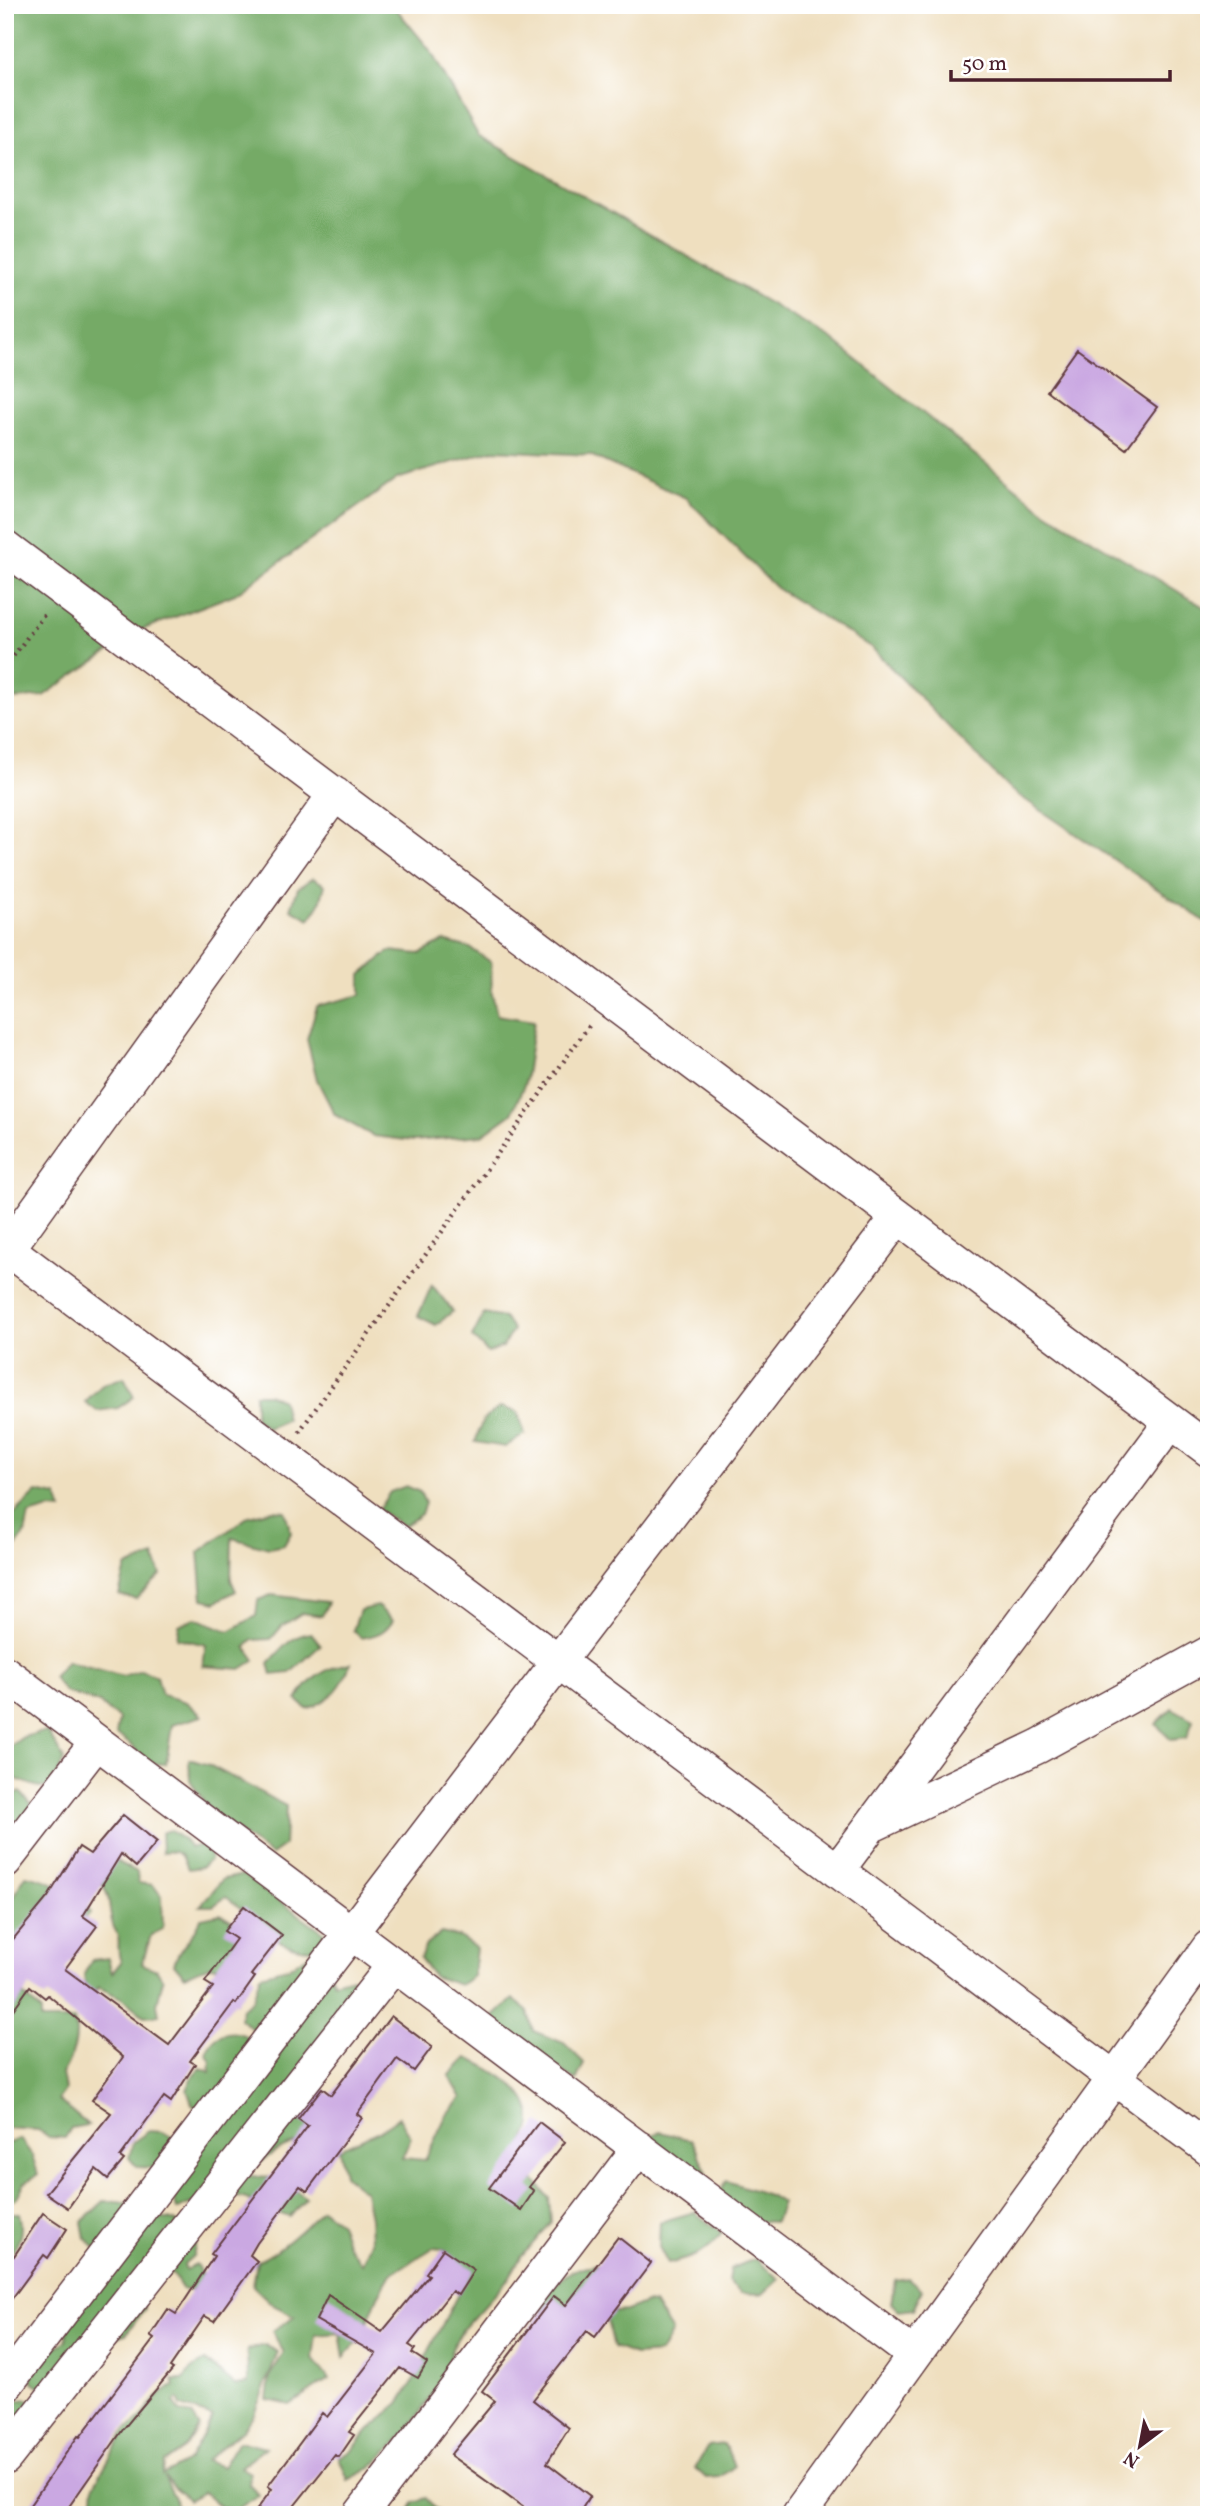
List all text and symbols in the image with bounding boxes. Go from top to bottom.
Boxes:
scale bar [951,38,1170,82]
text: 50 m [962,50,1007,79]
north arrow [1106,2412,1176,2482]
text: N [1119,2444,1145,2473]

